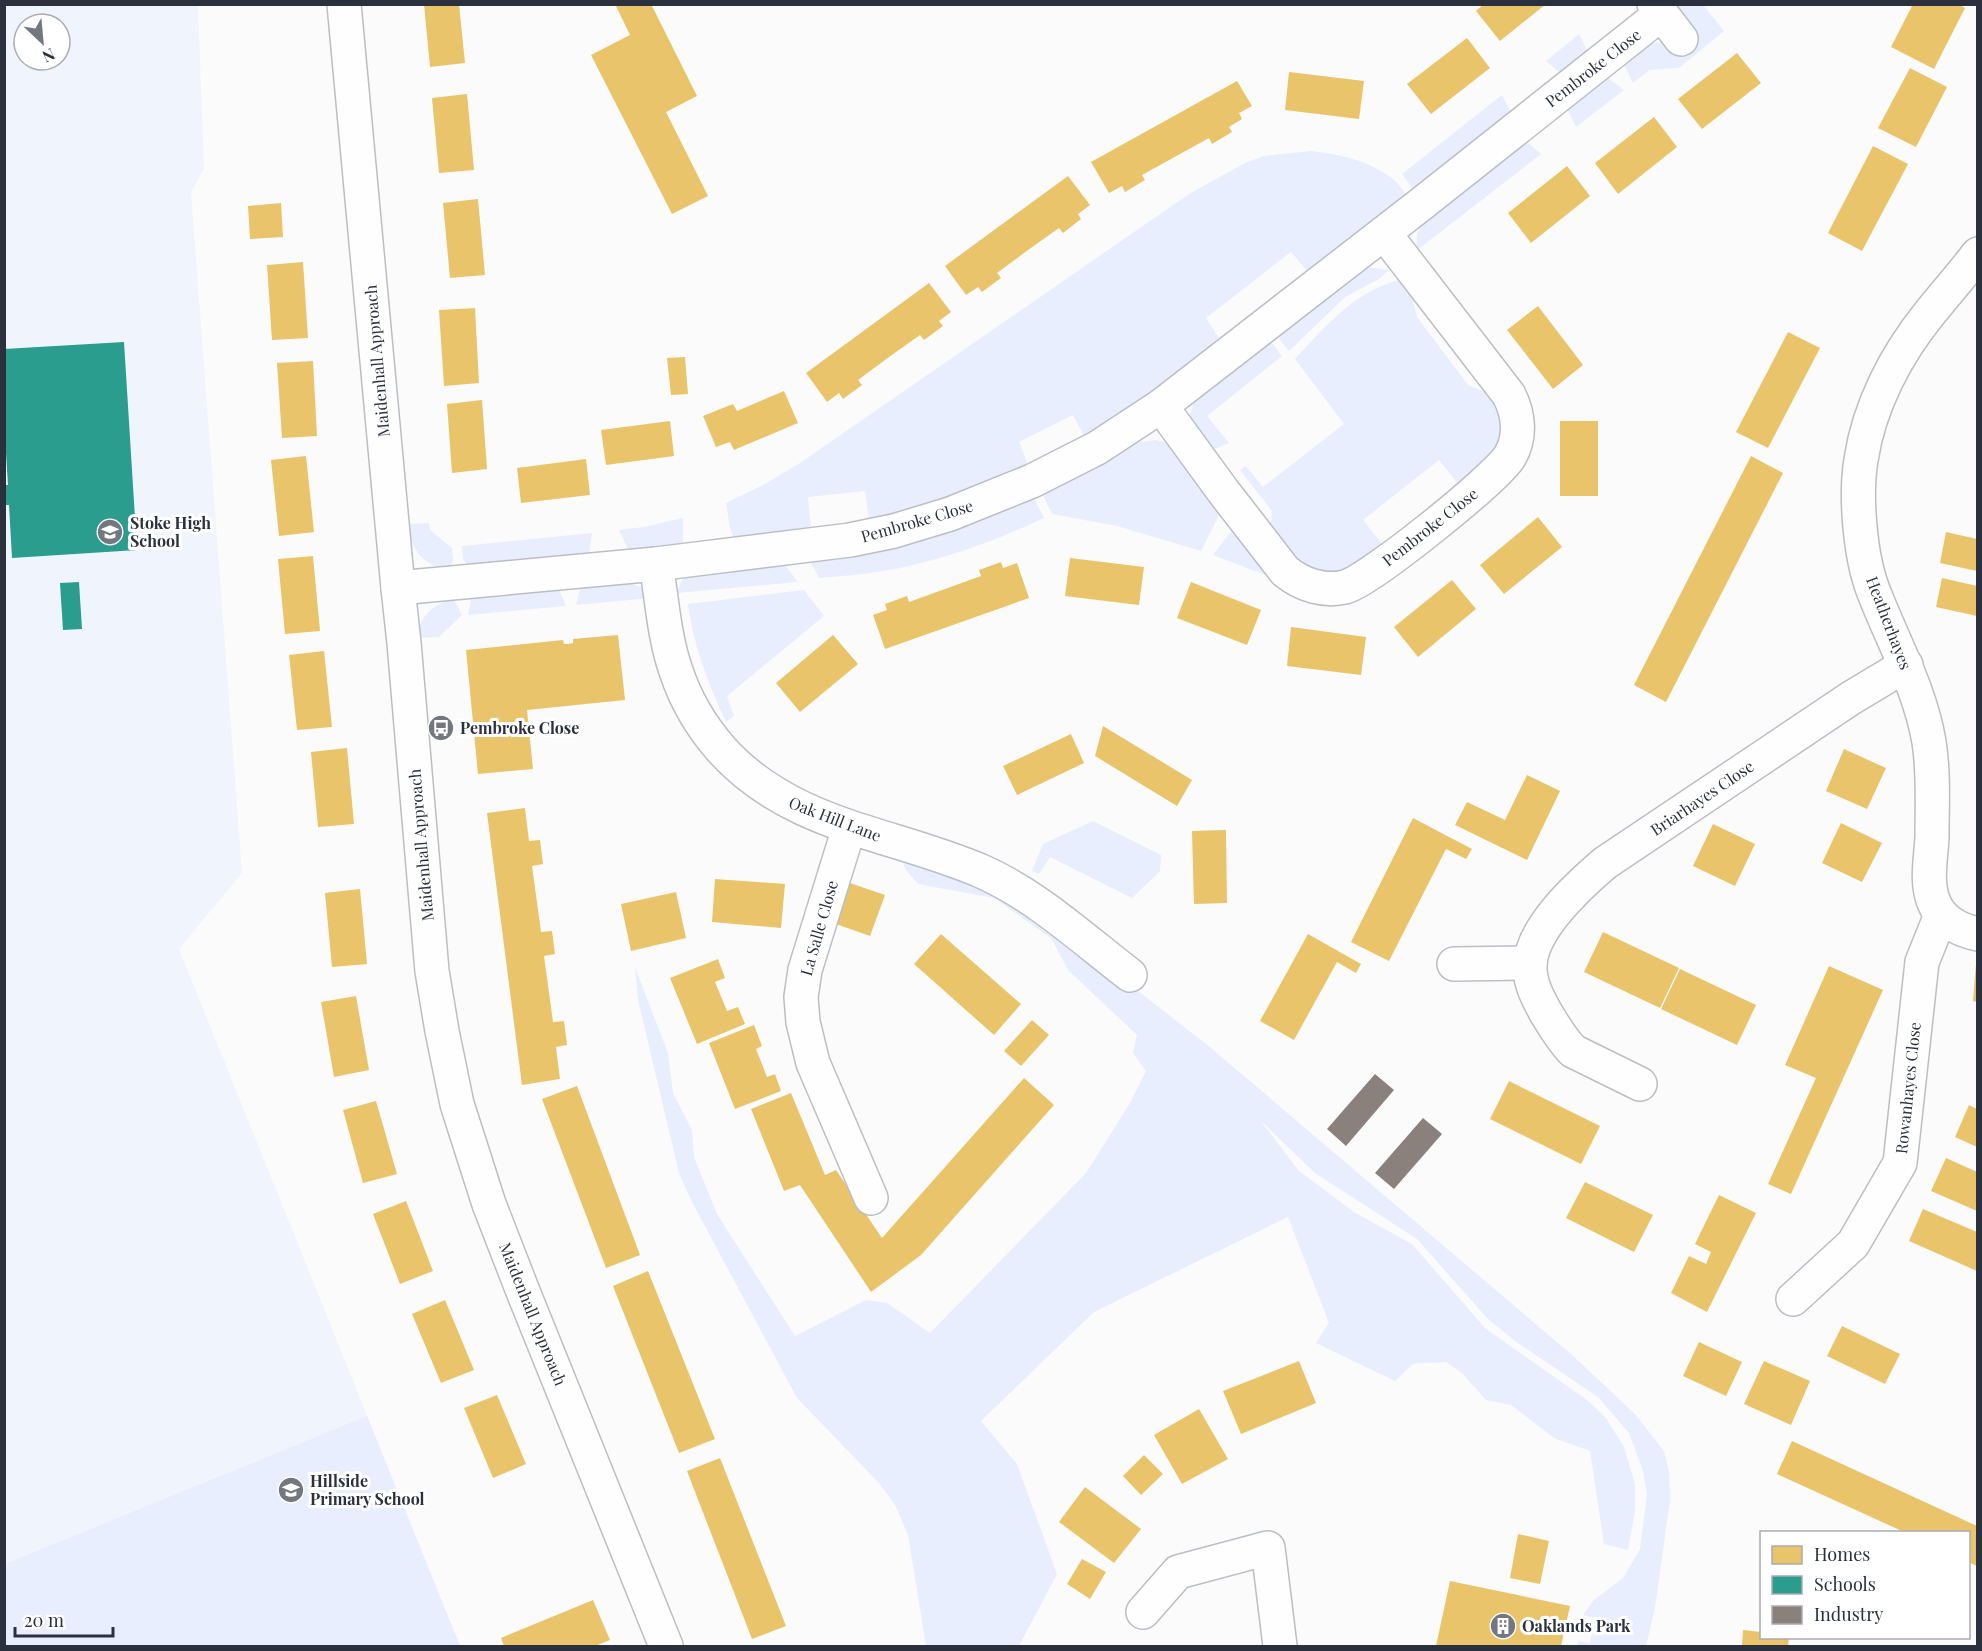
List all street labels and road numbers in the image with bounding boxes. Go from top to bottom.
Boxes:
street label: Pembroke Close [1541,24,1645,112]
street label: Maidenhall Approach [359,283,394,438]
street label: Pembroke Close [1378,483,1482,571]
street label: Pembroke Close [858,494,975,547]
street label: Heatherhayes [1862,573,1917,672]
street label: Briarhayes Close [1646,755,1757,840]
street label: Maidenhall Approach [403,767,438,922]
street label: Oak Hill Lane [786,791,884,846]
street label: La Salle Close [795,878,842,978]
street label: Rowanhayes Close [1890,1021,1925,1155]
street label: Maidenhall Approach [495,1239,572,1389]

